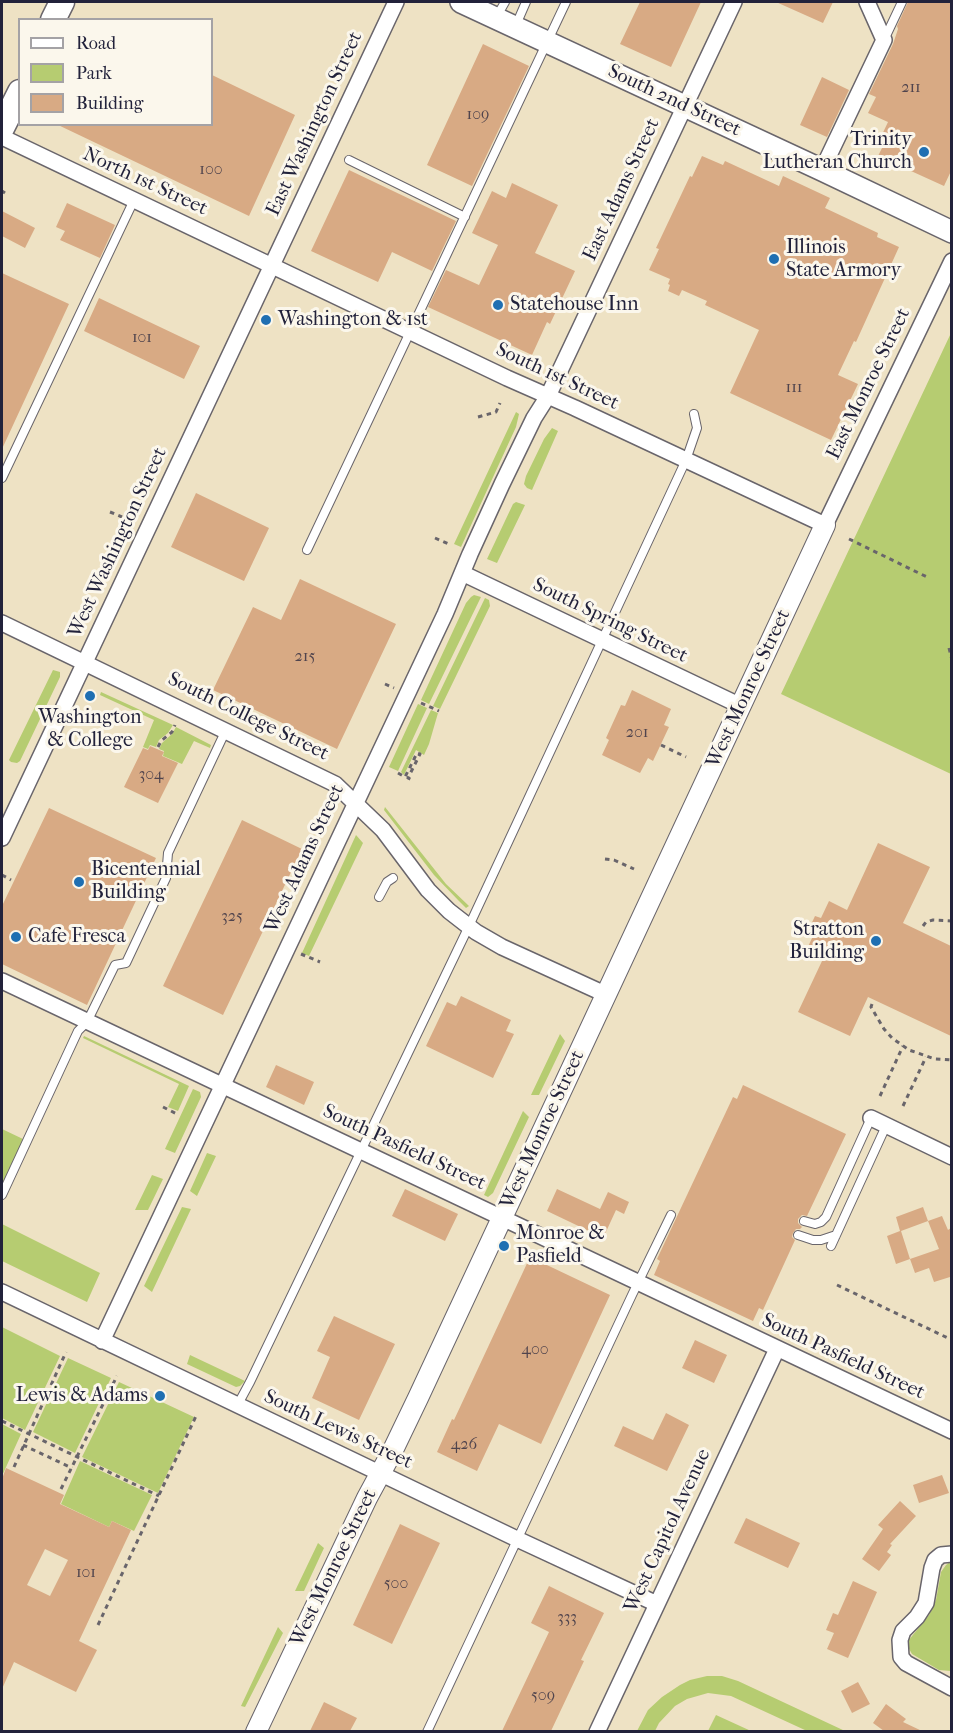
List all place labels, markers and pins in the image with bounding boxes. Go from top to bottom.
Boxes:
place label: Trinity Lutheran Church [763,128,912,175]
marker: Trinity Lutheran Church [917,145,931,159]
place label: Illinois State Armory [786,236,901,283]
marker: Illinois State Armory [767,252,781,266]
place label: Statehouse Inn [510,293,639,317]
marker: Statehouse Inn [491,298,505,312]
place label: Washington & 1st [278,308,428,332]
marker: Washington & 1st [259,313,273,327]
marker: Washington & College [83,689,97,703]
place label: Washington & College [38,706,142,753]
place label: Bicentennial Building [91,858,201,905]
marker: Bicentennial Building [72,875,86,889]
place label: Stratton Building [789,918,864,965]
place label: Cafe Fresca [28,925,126,949]
marker: Cafe Fresca [9,930,23,944]
marker: Stratton Building [869,934,883,948]
place label: Monroe & Pasfield [516,1222,605,1269]
marker: Monroe & Pasfield [497,1239,511,1253]
place label: Lewis & Adams [16,1384,148,1408]
marker: Lewis & Adams [153,1389,167,1403]

